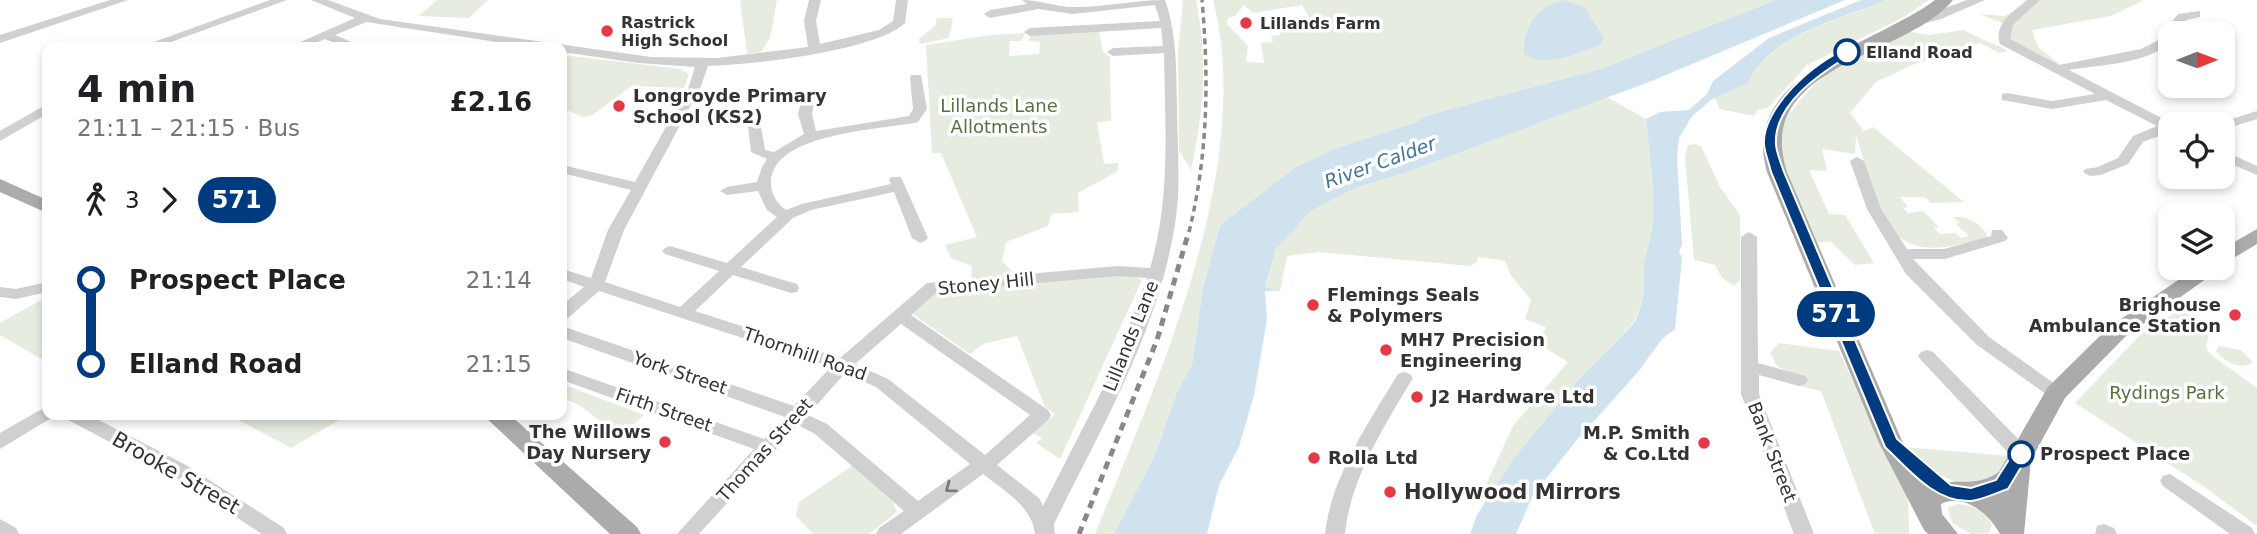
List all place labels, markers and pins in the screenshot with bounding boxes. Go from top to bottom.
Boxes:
place label: Rastrick High School [621,13,728,50]
place label: Lillands Farm [1260,14,1381,33]
marker: Lillands Farm [1238,15,1254,31]
marker: Rastrick High School [599,23,615,39]
marker: Elland Road [1834,39,1860,65]
place label: Elland Road [1866,43,1973,62]
place label: Longroyde Primary School (KS2) [633,85,827,127]
marker: Longroyde Primary School (KS2) [611,98,627,114]
place label: Flemings Seals & Polymers [1327,284,1479,326]
place label: Brighouse Ambulance Station [2029,294,2221,336]
marker: Flemings Seals & Polymers [1305,297,1321,313]
marker: Brighouse Ambulance Station [2227,307,2243,323]
place label: MH7 Precision Engineering [1400,329,1545,371]
marker: MH7 Precision Engineering [1378,342,1394,358]
place label: J2 Hardware Ltd [1429,386,1595,407]
marker: J2 Hardware Ltd [1409,389,1425,405]
place label: The Willows Day Nursery [526,421,651,463]
place label: M.P. Smith & Co.Ltd [1583,422,1690,464]
marker: The Willows Day Nursery [657,434,673,450]
marker: M.P. Smith & Co.Ltd [1696,435,1712,451]
marker: Prospect Place [2008,441,2034,467]
place label: Prospect Place [2040,443,2190,464]
place label: Rolla Ltd [1328,447,1418,468]
marker: Rolla Ltd [1306,450,1322,466]
place label: Hollywood Mirrors [1404,480,1621,504]
marker: Hollywood Mirrors [1382,484,1398,500]

